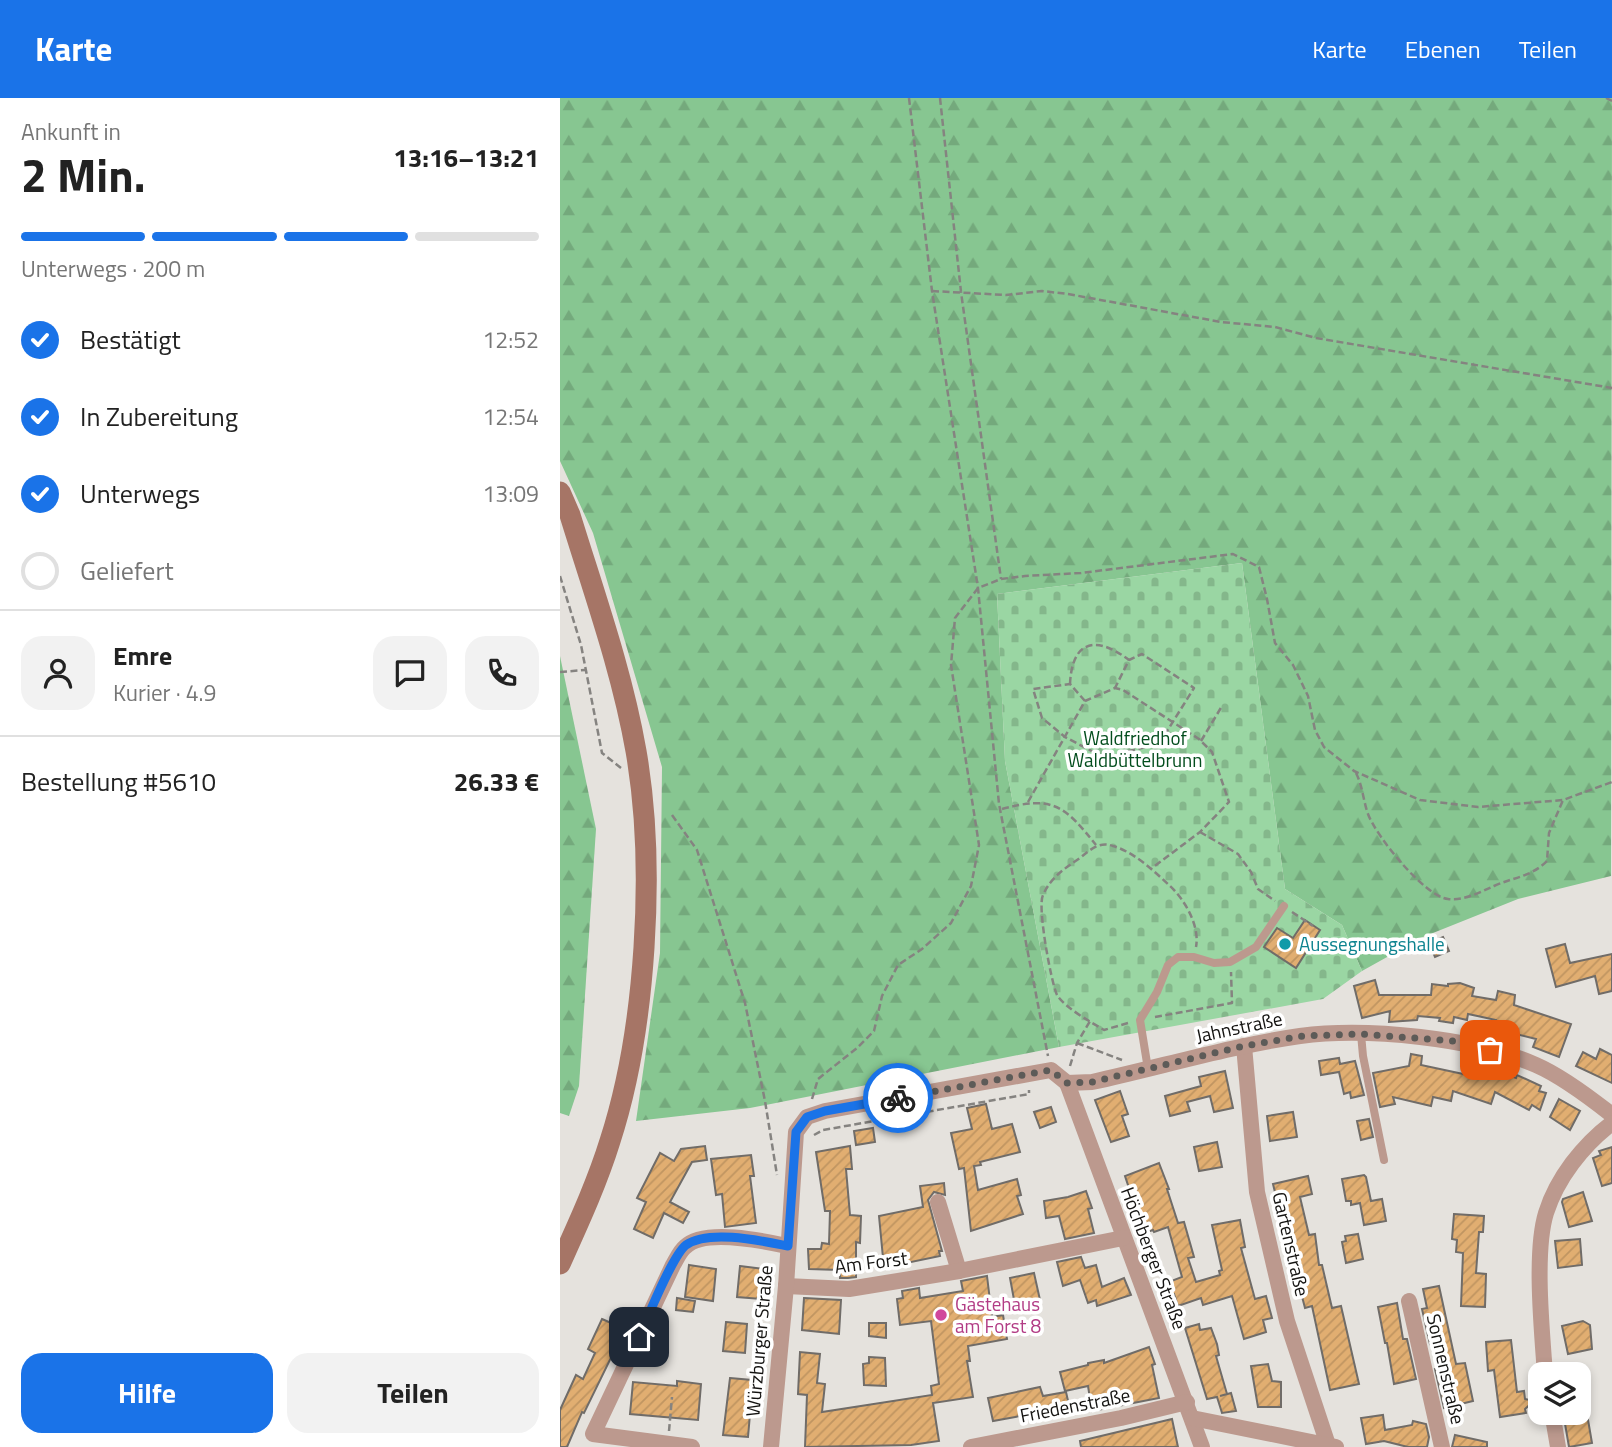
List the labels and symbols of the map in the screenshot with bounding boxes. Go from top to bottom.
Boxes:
park label: Waldfriedhof Waldbüttelbrunn [1068,723,1202,774]
place label: Aussegnungshalle [1299,929,1445,958]
marker: Aussegnungshalle [1277,936,1293,952]
street label: Jahnstraße [1193,1003,1285,1050]
pin [1460,1020,1520,1080]
courier [863,1063,933,1133]
street label: Höchberger Straße [1114,1182,1195,1333]
street label: Gartenstraße [1265,1189,1318,1299]
street label: Am Forst [833,1243,909,1280]
street label: Würzburger Straße [737,1264,780,1418]
place label: Gästehaus am Forst 8 [955,1289,1042,1340]
pin [609,1307,669,1367]
marker: Gästehaus am Forst 8 [933,1307,949,1323]
street label: Sonnenstraße [1420,1311,1473,1427]
street label: Friedenstraße [1017,1380,1133,1429]

